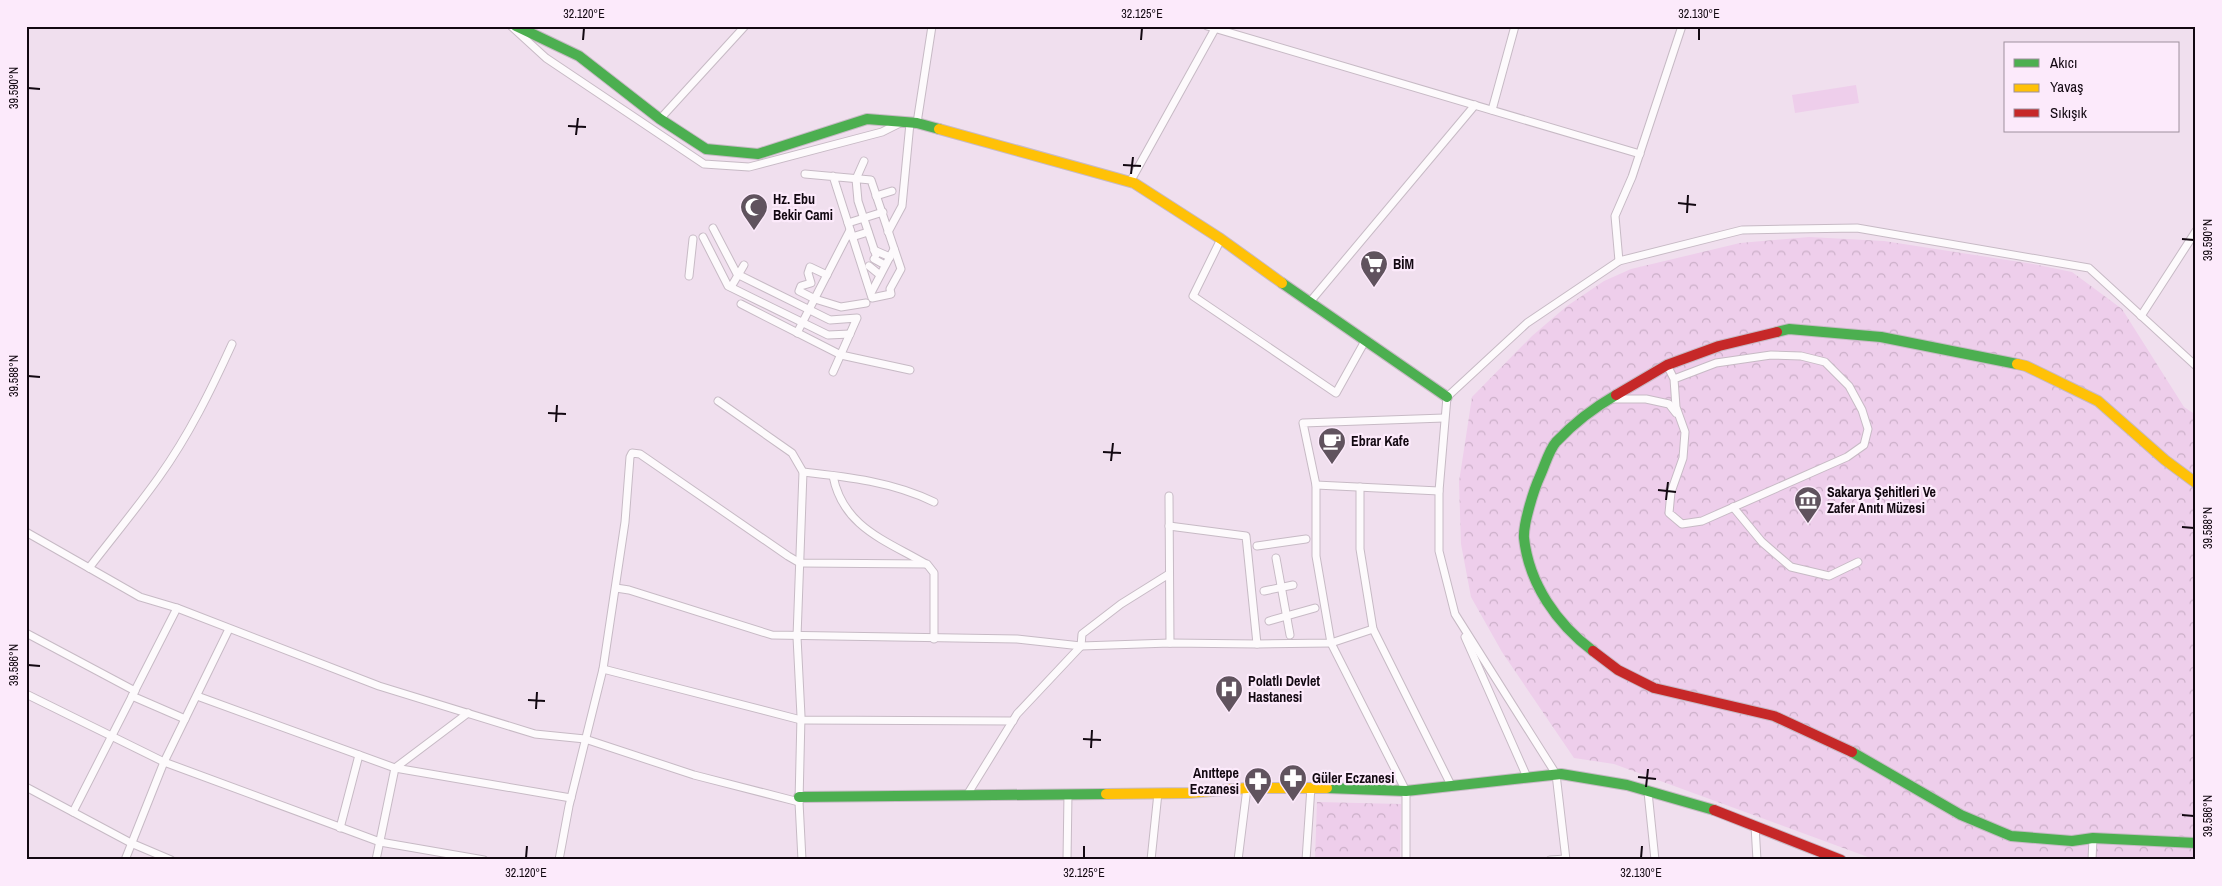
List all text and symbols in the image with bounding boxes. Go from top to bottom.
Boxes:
text: 32.120°E [563,6,605,22]
text: 32.125°E [1121,6,1163,22]
text: 32.130°E [1678,6,1720,22]
legend [2004,42,2180,132]
text: Akıcı [2049,52,2077,73]
text: 39.590°N [6,67,22,109]
text: Yavaş [2050,76,2083,97]
text: Sıkışık [2050,102,2088,123]
place label: Hz. Ebu Bekir Cami [773,190,833,224]
mosque icon: Hz. Ebu Bekir Cami [739,192,769,231]
text: 39.590°N [2200,219,2216,261]
supermarket icon: BİM [1359,249,1389,288]
place label: BİM [1393,255,1414,273]
text: 39.588°N [6,355,22,397]
cafe icon: Ebrar Kafe [1317,426,1347,465]
place label: Ebrar Kafe [1351,432,1409,450]
place label: Sakarya Şehitleri Ve Zafer Anıtı Müzesi [1827,483,1936,517]
museum icon: Sakarya Şehitleri Ve Zafer Anıtı Müzesi [1793,485,1823,524]
text: 39.588°N [2200,507,2216,549]
text: 39.586°N [6,644,22,686]
place label: Polatlı Devlet Hastanesi [1248,672,1320,706]
hospital icon: Polatlı Devlet Hastanesi [1214,674,1244,713]
pharmacy icon: Güler Eczanesi [1278,763,1308,802]
place label: Anıttepe Eczanesi [1190,764,1239,798]
pharmacy icon: Anıttepe Eczanesi [1243,766,1273,805]
place label: Güler Eczanesi [1312,769,1394,787]
text: 39.586°N [2200,795,2216,837]
text: 32.120°E [505,865,547,881]
text: 32.125°E [1063,865,1105,881]
text: 32.130°E [1620,865,1662,881]

